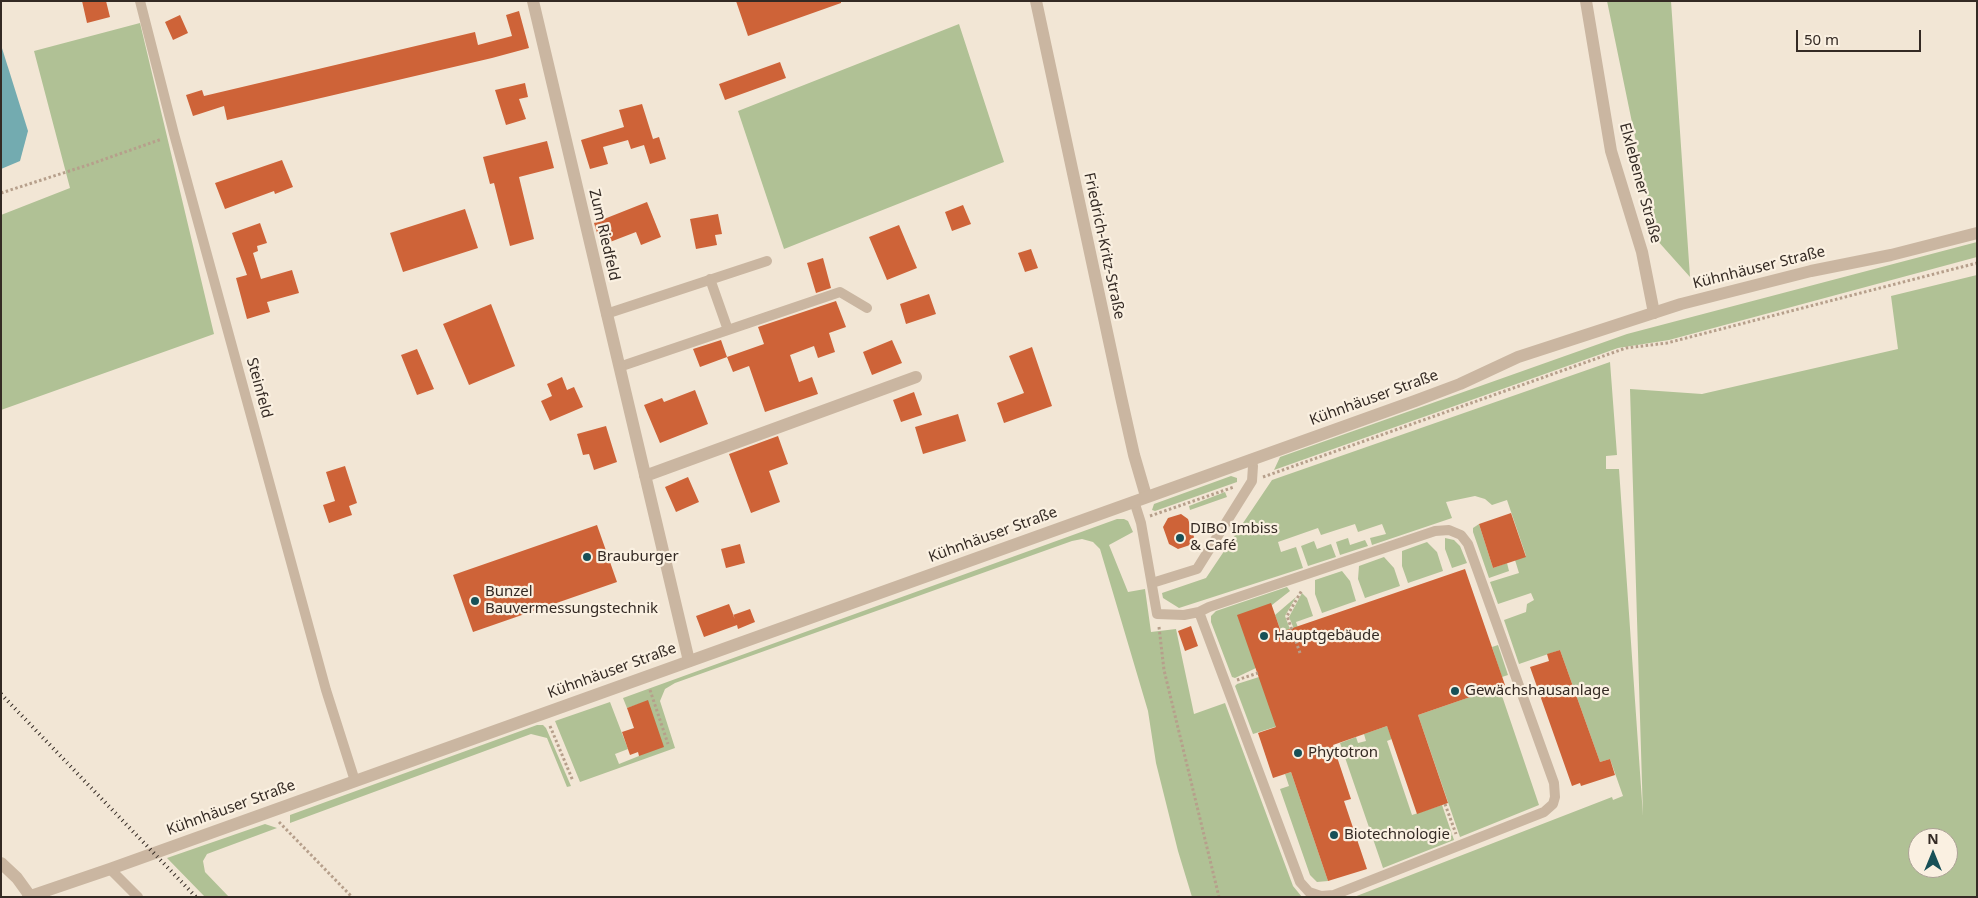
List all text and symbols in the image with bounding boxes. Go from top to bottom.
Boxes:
scale bar [1798,20,1923,52]
text: 50 m [1804,29,1839,49]
street label: Elxlebener Straße [1615,121,1665,245]
street label: Friedrich-Kritz-Straße [1080,171,1128,321]
street label: Zum Riedfeld [585,187,623,283]
street label: Kühnhäuser Straße [1691,243,1827,293]
street label: Steinfeld [242,356,276,420]
street label: Kühnhäuser Straße [1307,366,1441,430]
street label: Kühnhäuser Straße [926,503,1060,567]
place label: DIBO Imbiss & Café [1190,520,1278,555]
marker: DIBO Imbiss & Café [1174,532,1186,544]
place label: Brauburger [597,548,679,566]
marker: Brauburger [581,551,593,563]
place label: Bunzel Bauvermessungstechnik [485,583,658,618]
marker: Bunzel Bauvermessungstechnik [469,595,481,607]
place label: Hauptgebäude [1274,627,1380,645]
marker: Hauptgebäude [1258,630,1270,642]
street label: Kühnhäuser Straße [545,639,679,703]
place label: Gewächshausanlage [1465,682,1610,700]
marker: Gewächshausanlage [1449,685,1461,697]
place label: Phytotron [1308,744,1378,762]
marker: Phytotron [1292,747,1304,759]
street label: Kühnhäuser Straße [164,776,298,840]
place label: Biotechnologie [1344,826,1450,844]
north arrow [1908,828,1958,878]
marker: Biotechnologie [1328,829,1340,841]
text: N [1927,829,1939,848]

